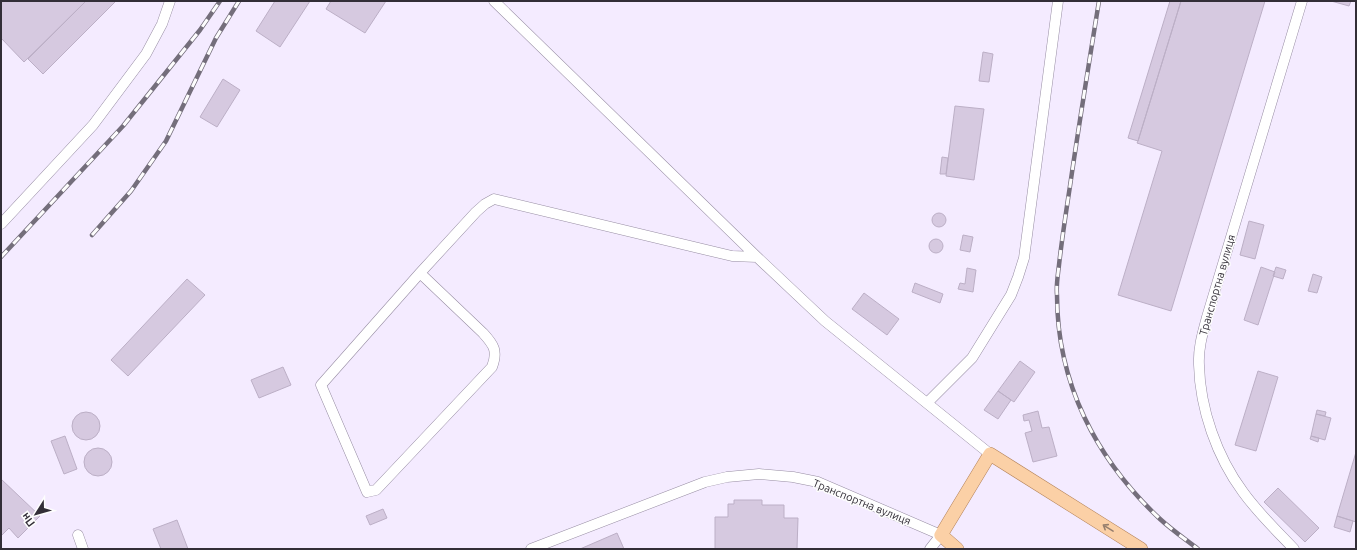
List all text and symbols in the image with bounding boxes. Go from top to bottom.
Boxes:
street label: Транспортна вулиця [1197,233,1237,337]
street label: Транспортна вулиця [811,477,913,527]
north arrow [16,494,56,534]
text: Пн [19,511,37,529]
one-way arrow [1102,524,1114,532]

